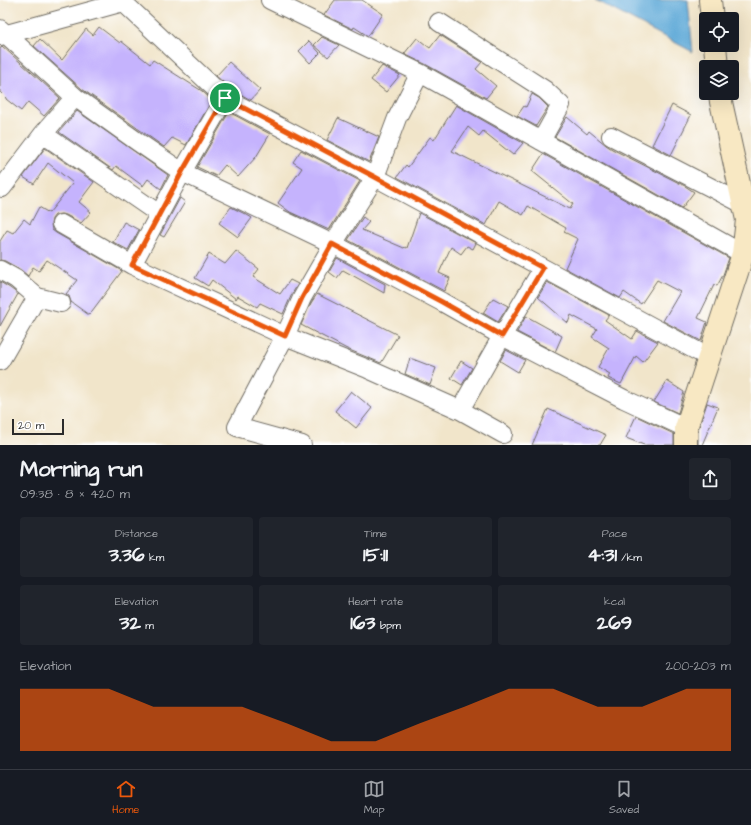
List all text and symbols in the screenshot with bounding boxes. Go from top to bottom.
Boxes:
map controls [699,12,739,100]
button: locate [699,12,739,52]
button: layers [699,60,739,100]
pin [208,81,242,115]
icon: arrive [214,87,236,109]
scale bar [12,417,64,436]
text: 20 m [18,418,44,433]
text: Morning run [20,454,143,485]
button: share [689,458,731,500]
text: 09:38 · 8 × 420 m [20,485,130,503]
text: Distance [115,526,158,541]
text: Time [364,526,387,541]
text: Pace [602,526,627,541]
text: 3.36 [109,541,144,569]
text: 15:11 [363,541,388,569]
text: 4:31 [587,541,617,569]
text: km [144,550,164,565]
text: /km [617,550,642,565]
text: Elevation [115,594,158,609]
text: Heart rate [348,594,403,609]
text: kcal [604,594,625,609]
text: 32 [119,609,141,637]
text: 163 [350,609,376,637]
text: 269 [597,609,632,637]
text: m [141,618,154,633]
text: bpm [376,618,401,633]
text: Elevation [20,657,71,675]
text: 200–203 m [666,657,731,675]
tab: Home [112,778,139,817]
tab: Map [363,778,385,817]
tab: Saved [609,778,639,817]

